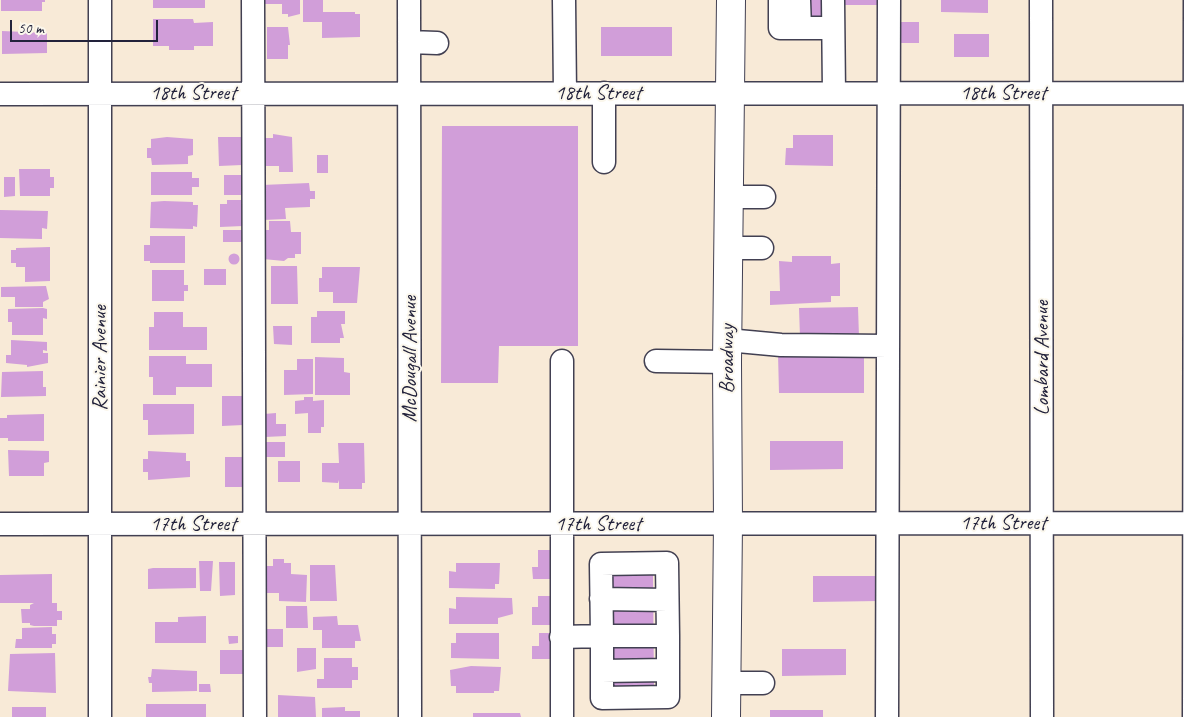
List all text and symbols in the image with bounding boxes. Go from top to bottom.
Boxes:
scale bar [12,10,160,42]
text: 50 m [18,19,44,38]
street label: 18th Street [150,80,236,106]
street label: 18th Street [555,80,641,106]
street label: 18th Street [960,80,1046,106]
street label: McDougall Avenue [397,296,423,422]
street label: Lombard Avenue [1029,301,1055,415]
street label: Rainier Avenue [87,305,113,411]
street label: Broadway [714,324,740,394]
street label: 17th Street [960,510,1046,536]
street label: 17th Street [150,511,236,537]
street label: 17th Street [555,511,641,537]

